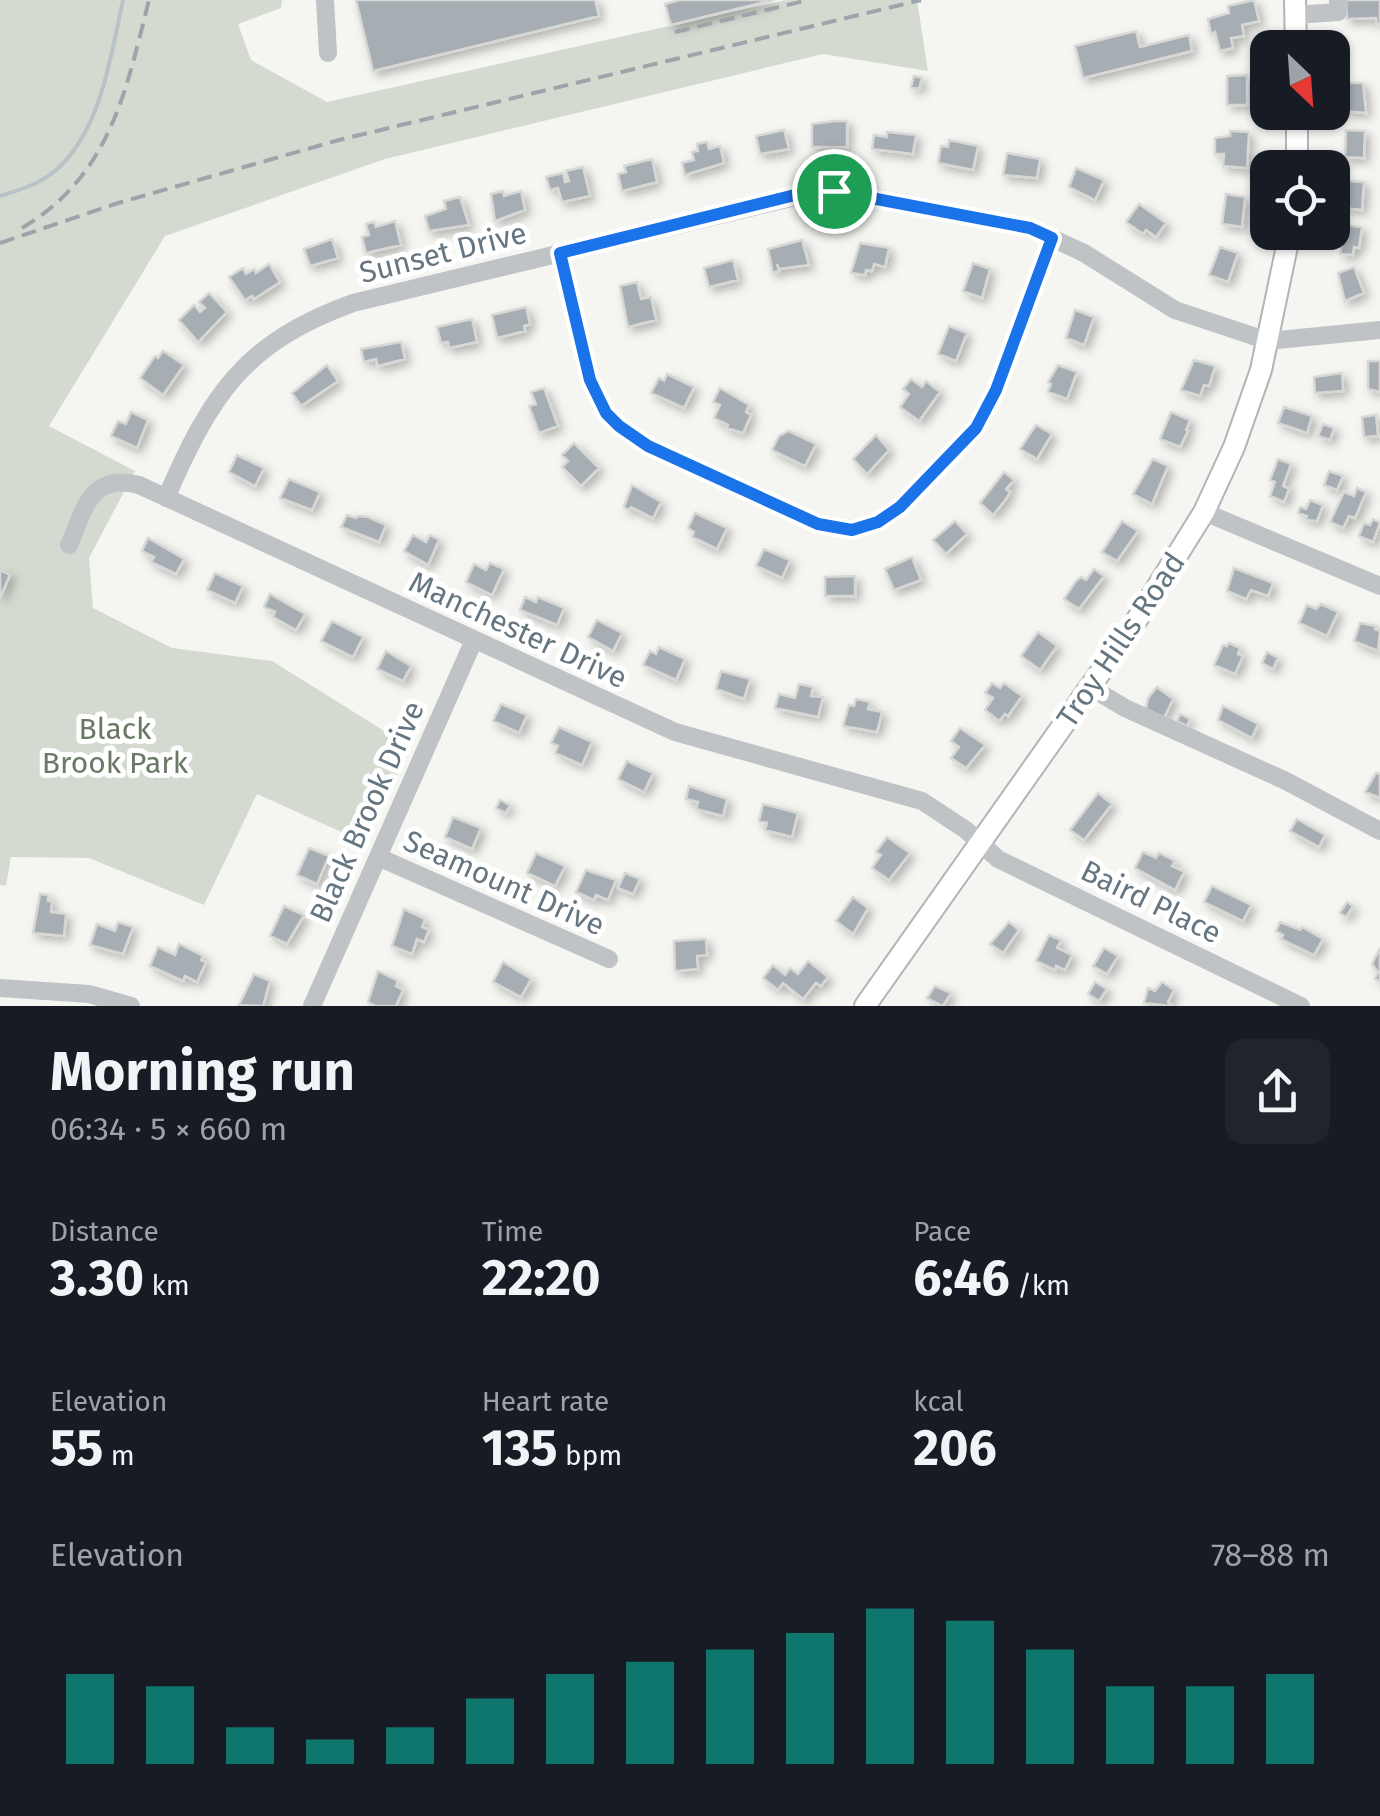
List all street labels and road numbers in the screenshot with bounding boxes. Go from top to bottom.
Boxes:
street label: Sunset Drive [356,215,530,291]
street label: Troy Hills Road [1049,546,1193,734]
street label: Manchester Drive [403,564,633,696]
street label: Black Brook Drive [302,696,432,928]
street label: Seamount Drive [398,823,610,943]
street label: Baird Place [1075,853,1227,951]

